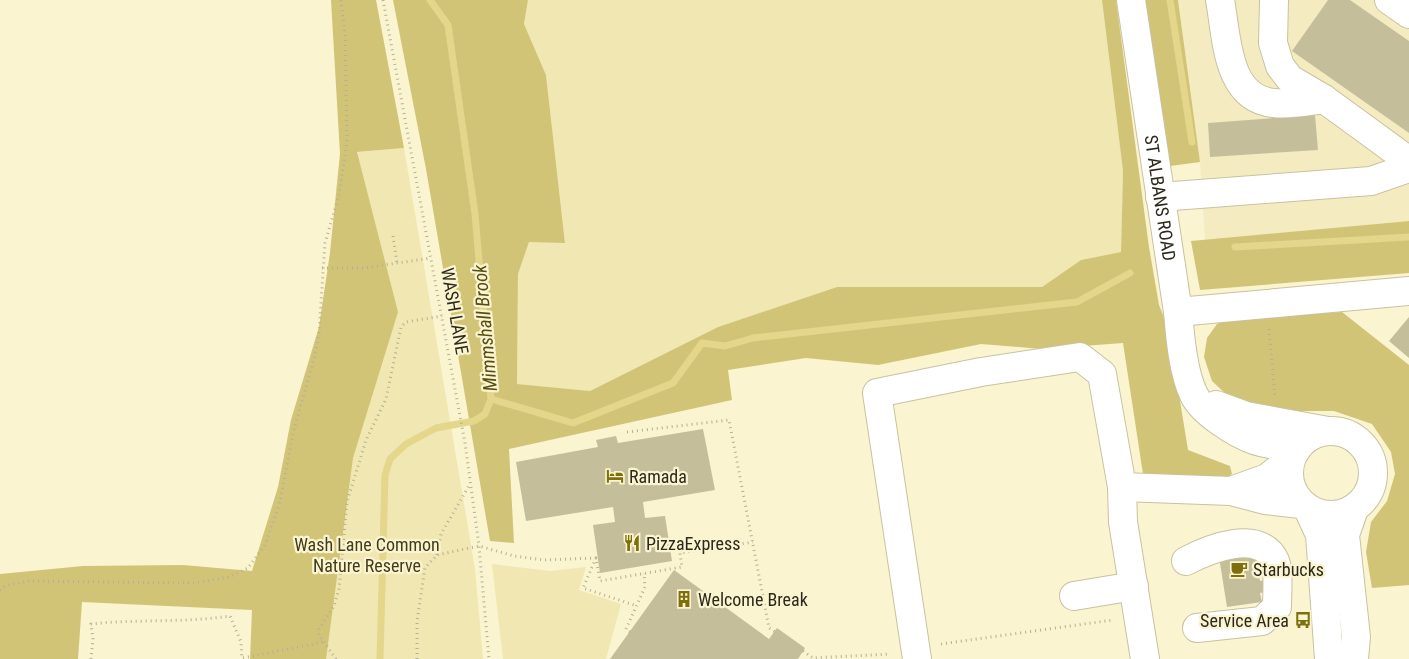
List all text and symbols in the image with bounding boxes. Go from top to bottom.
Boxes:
street label: ST ALBANS ROAD [1141,133,1181,262]
water label: Mimmshall Brook [468,263,502,392]
street label: WASH LANE [437,266,473,356]
hotel icon: Ramada [605,466,625,486]
place label: Ramada [629,466,687,487]
restaurant icon: PizzaExpress [622,533,642,553]
place label: PizzaExpress [646,533,740,554]
park label: Wash Lane Common Nature Reserve [294,534,440,576]
cafe icon: Starbucks [1229,559,1249,579]
place label: Starbucks [1253,559,1324,580]
building icon: Welcome Break [674,589,694,609]
place label: Welcome Break [698,589,808,610]
place label: Service Area [1200,610,1289,631]
bus stop icon: Service Area [1293,610,1313,630]

